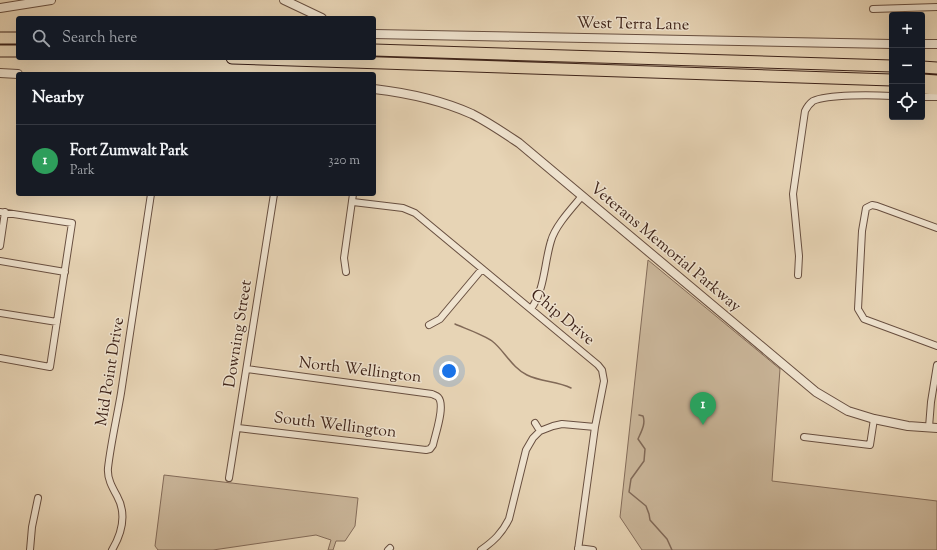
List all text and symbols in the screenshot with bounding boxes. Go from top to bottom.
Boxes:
map controls [889,12,925,120]
button: + [889,12,925,48]
street label: West Terra Lane [576,13,690,37]
search box [16,16,376,60]
icon: search [30,27,52,49]
text: Search here [62,28,137,49]
button: − [889,48,925,84]
button: locate [889,84,925,120]
text: Nearby [32,86,84,110]
text: Fort Zumwalt Park [70,141,188,162]
text: 1 [43,152,47,170]
text: 320 m [328,152,360,170]
text: Park [70,162,95,180]
street label: Veterans Memorial Parkway [584,178,746,318]
street label: Downing Street [219,278,259,390]
street label: Chip Drive [525,284,599,352]
street label: Mid Point Drive [91,316,131,428]
street label: North Wellington [297,352,423,390]
your location [439,361,459,381]
pin: 1 [690,392,716,425]
street label: South Wellington [272,407,398,445]

